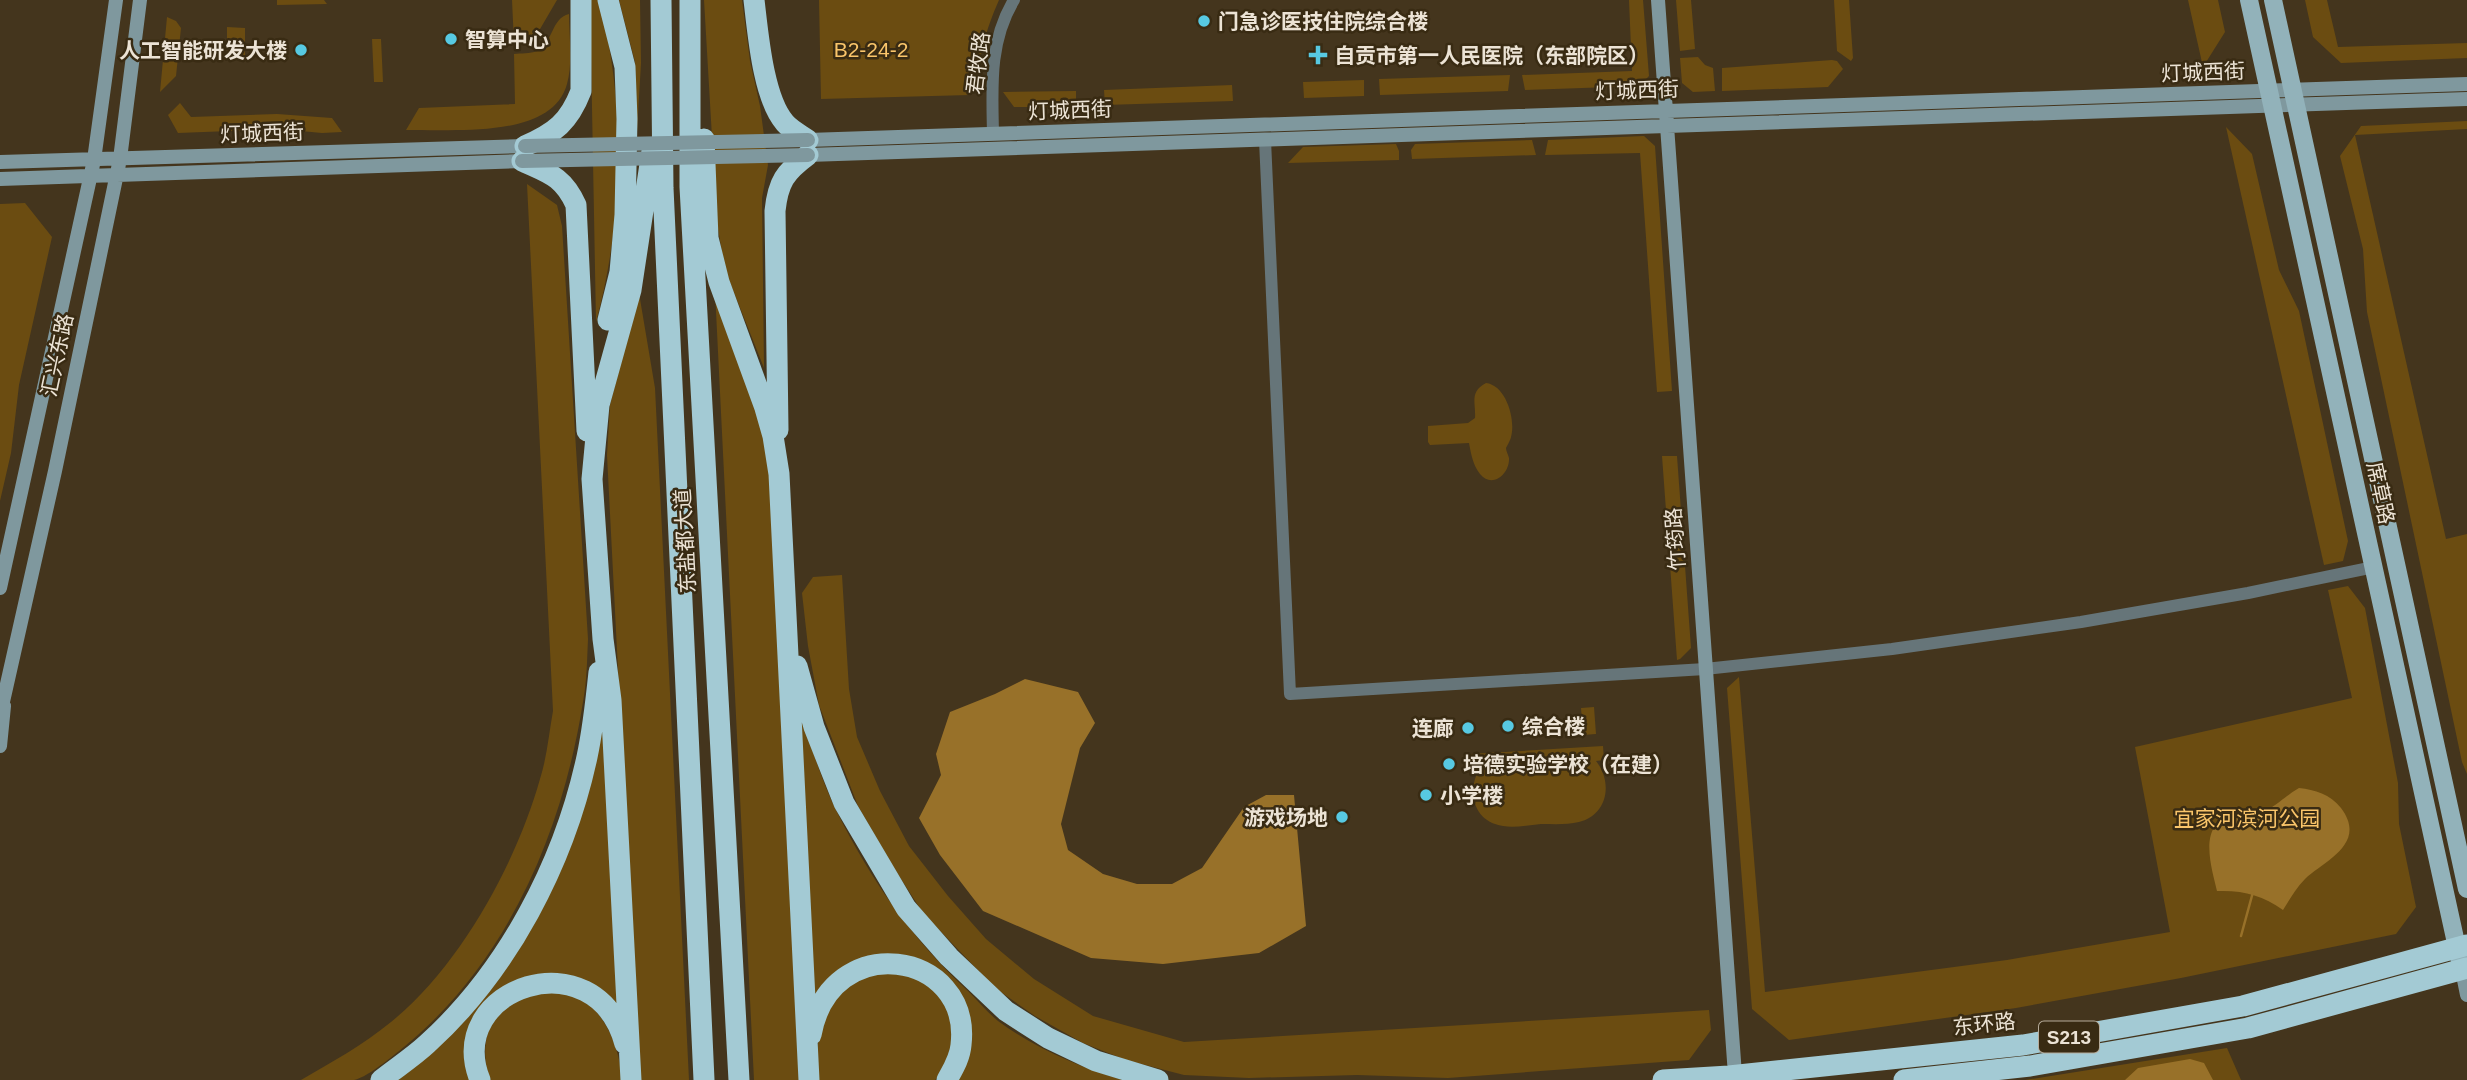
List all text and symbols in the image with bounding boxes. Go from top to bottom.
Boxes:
place label: 门急诊医技住院综合楼 [1218,10,1428,33]
marker: 门急诊医技住院综合楼 [1196,13,1212,29]
place label: 智算中心 [465,28,549,51]
street label: 君牧路 [963,30,993,96]
marker: 智算中心 [443,31,459,47]
park label: B2-24-2 [834,38,908,61]
place label: 人工智能研发大楼 [119,39,287,62]
marker: 人工智能研发大楼 [293,42,309,58]
place label: 自贡市第一人民医院（东部院区） [1334,44,1649,67]
marker: 自贡市第一人民医院（东部院区） [1308,45,1328,65]
street label: 灯城西街 [2161,59,2245,85]
street label: 灯城西街 [1595,77,1679,103]
street label: 灯城西街 [1028,97,1112,123]
street label: 灯城西街 [220,120,304,146]
street label: 汇兴东路 [37,312,77,398]
street label: 席草路 [2363,460,2399,526]
street label: 东盐都大道 [671,488,699,594]
street label: 竹筠路 [1661,507,1689,571]
place label: 综合楼 [1522,715,1585,738]
place label: 连廊 [1412,717,1454,740]
marker: 综合楼 [1500,718,1516,734]
marker: 连廊 [1460,720,1476,736]
place label: 培德实验学校（在建） [1463,753,1673,776]
marker: 培德实验学校（在建） [1441,756,1457,772]
place label: 小学楼 [1440,784,1503,807]
marker: 小学楼 [1418,787,1434,803]
place label: 游戏场地 [1244,806,1328,829]
park label: 宜家河滨河公园 [2174,807,2321,830]
marker: 游戏场地 [1334,809,1350,825]
street label: 东环路 [1951,1009,2017,1039]
road number: S213 [2039,1021,2099,1052]

